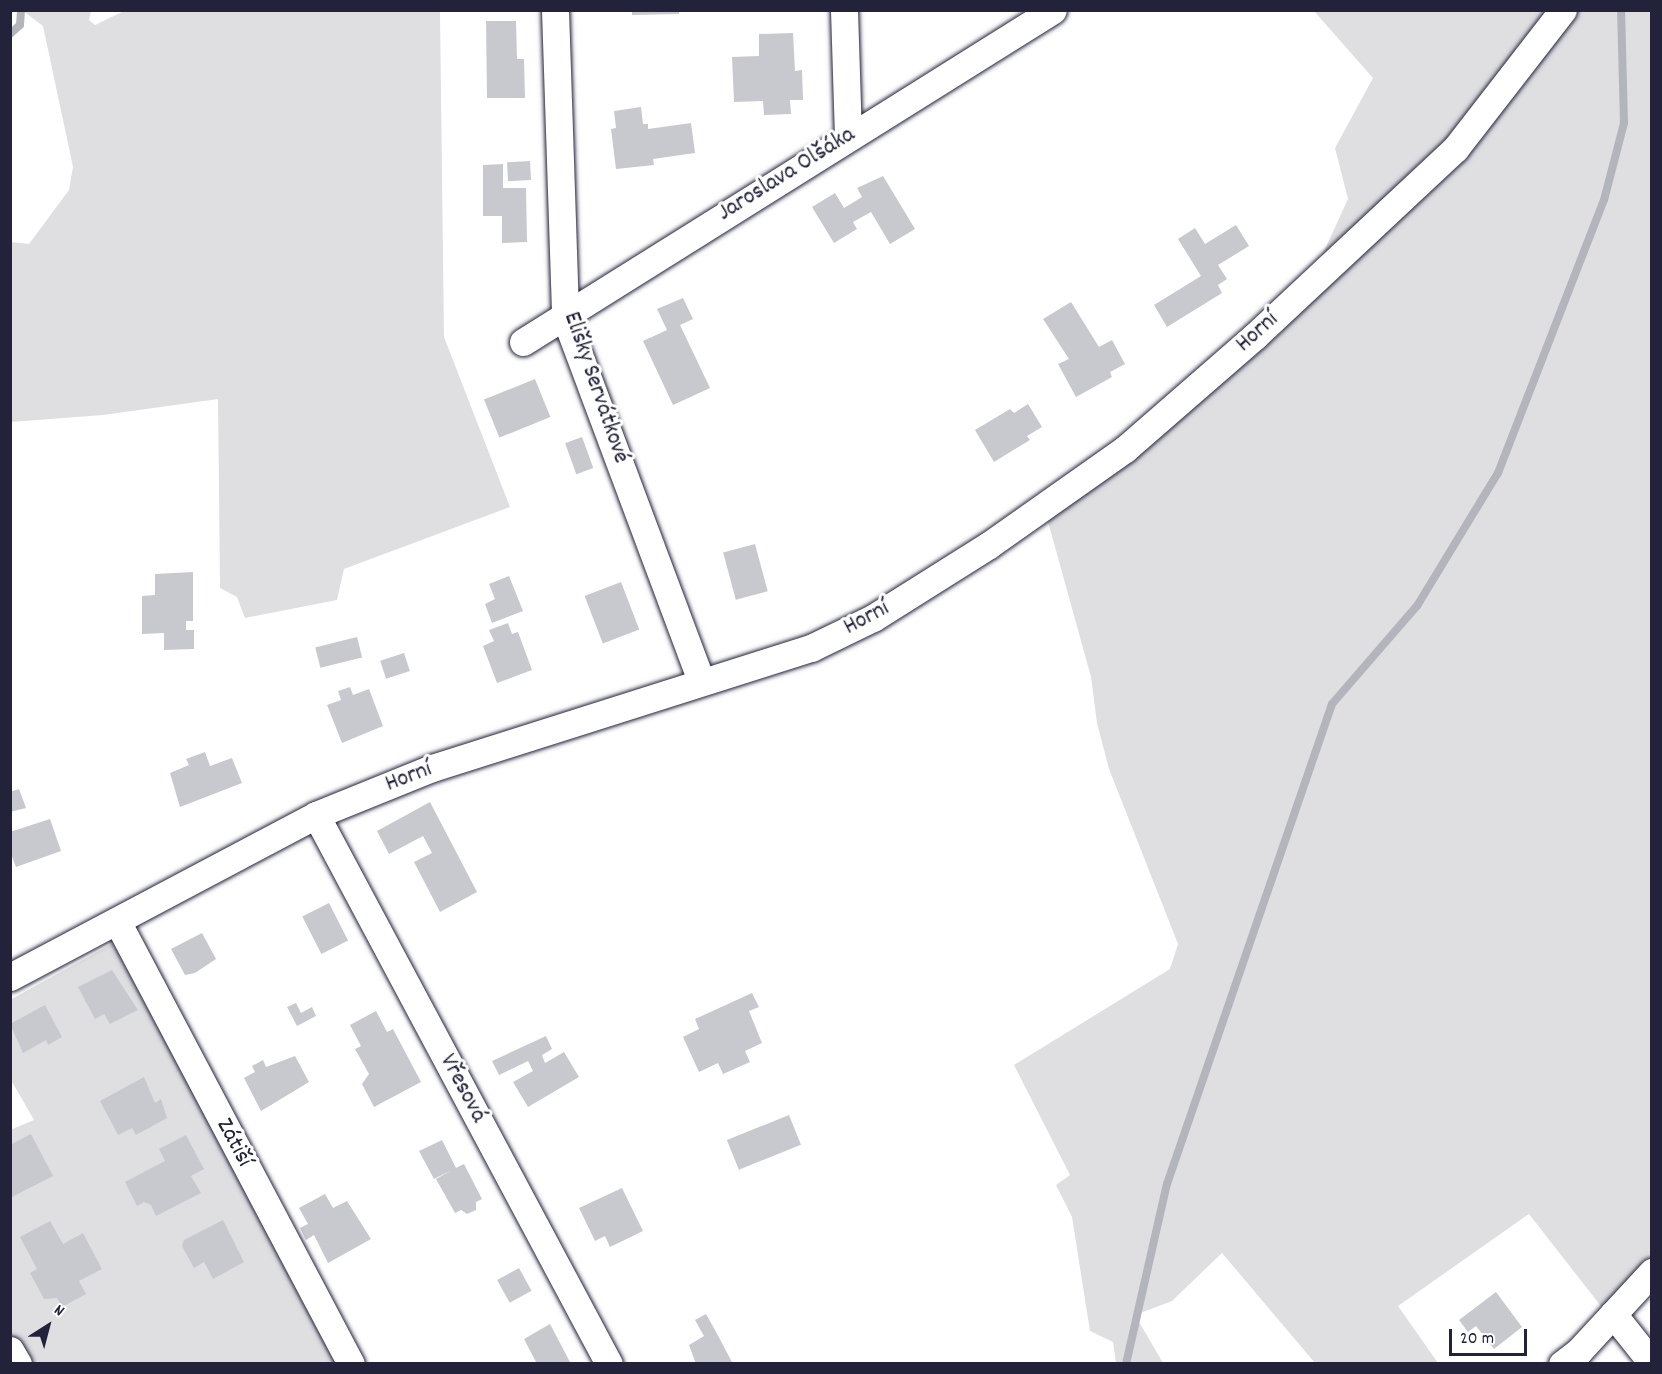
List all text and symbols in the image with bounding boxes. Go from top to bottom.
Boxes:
street label: Jaroslava Olšáka [713,121,861,229]
street label: Horní [1231,306,1285,360]
street label: Elišky Servátkové [556,309,634,467]
street label: Horní [839,595,895,643]
street label: Horní [382,756,436,800]
street label: Vřesová [432,1050,492,1128]
street label: Zátiší [208,1114,258,1172]
north arrow [18,1296,78,1356]
text: N [49,1299,69,1323]
scale bar [1452,1317,1530,1355]
text: 20 m [1460,1327,1494,1352]

